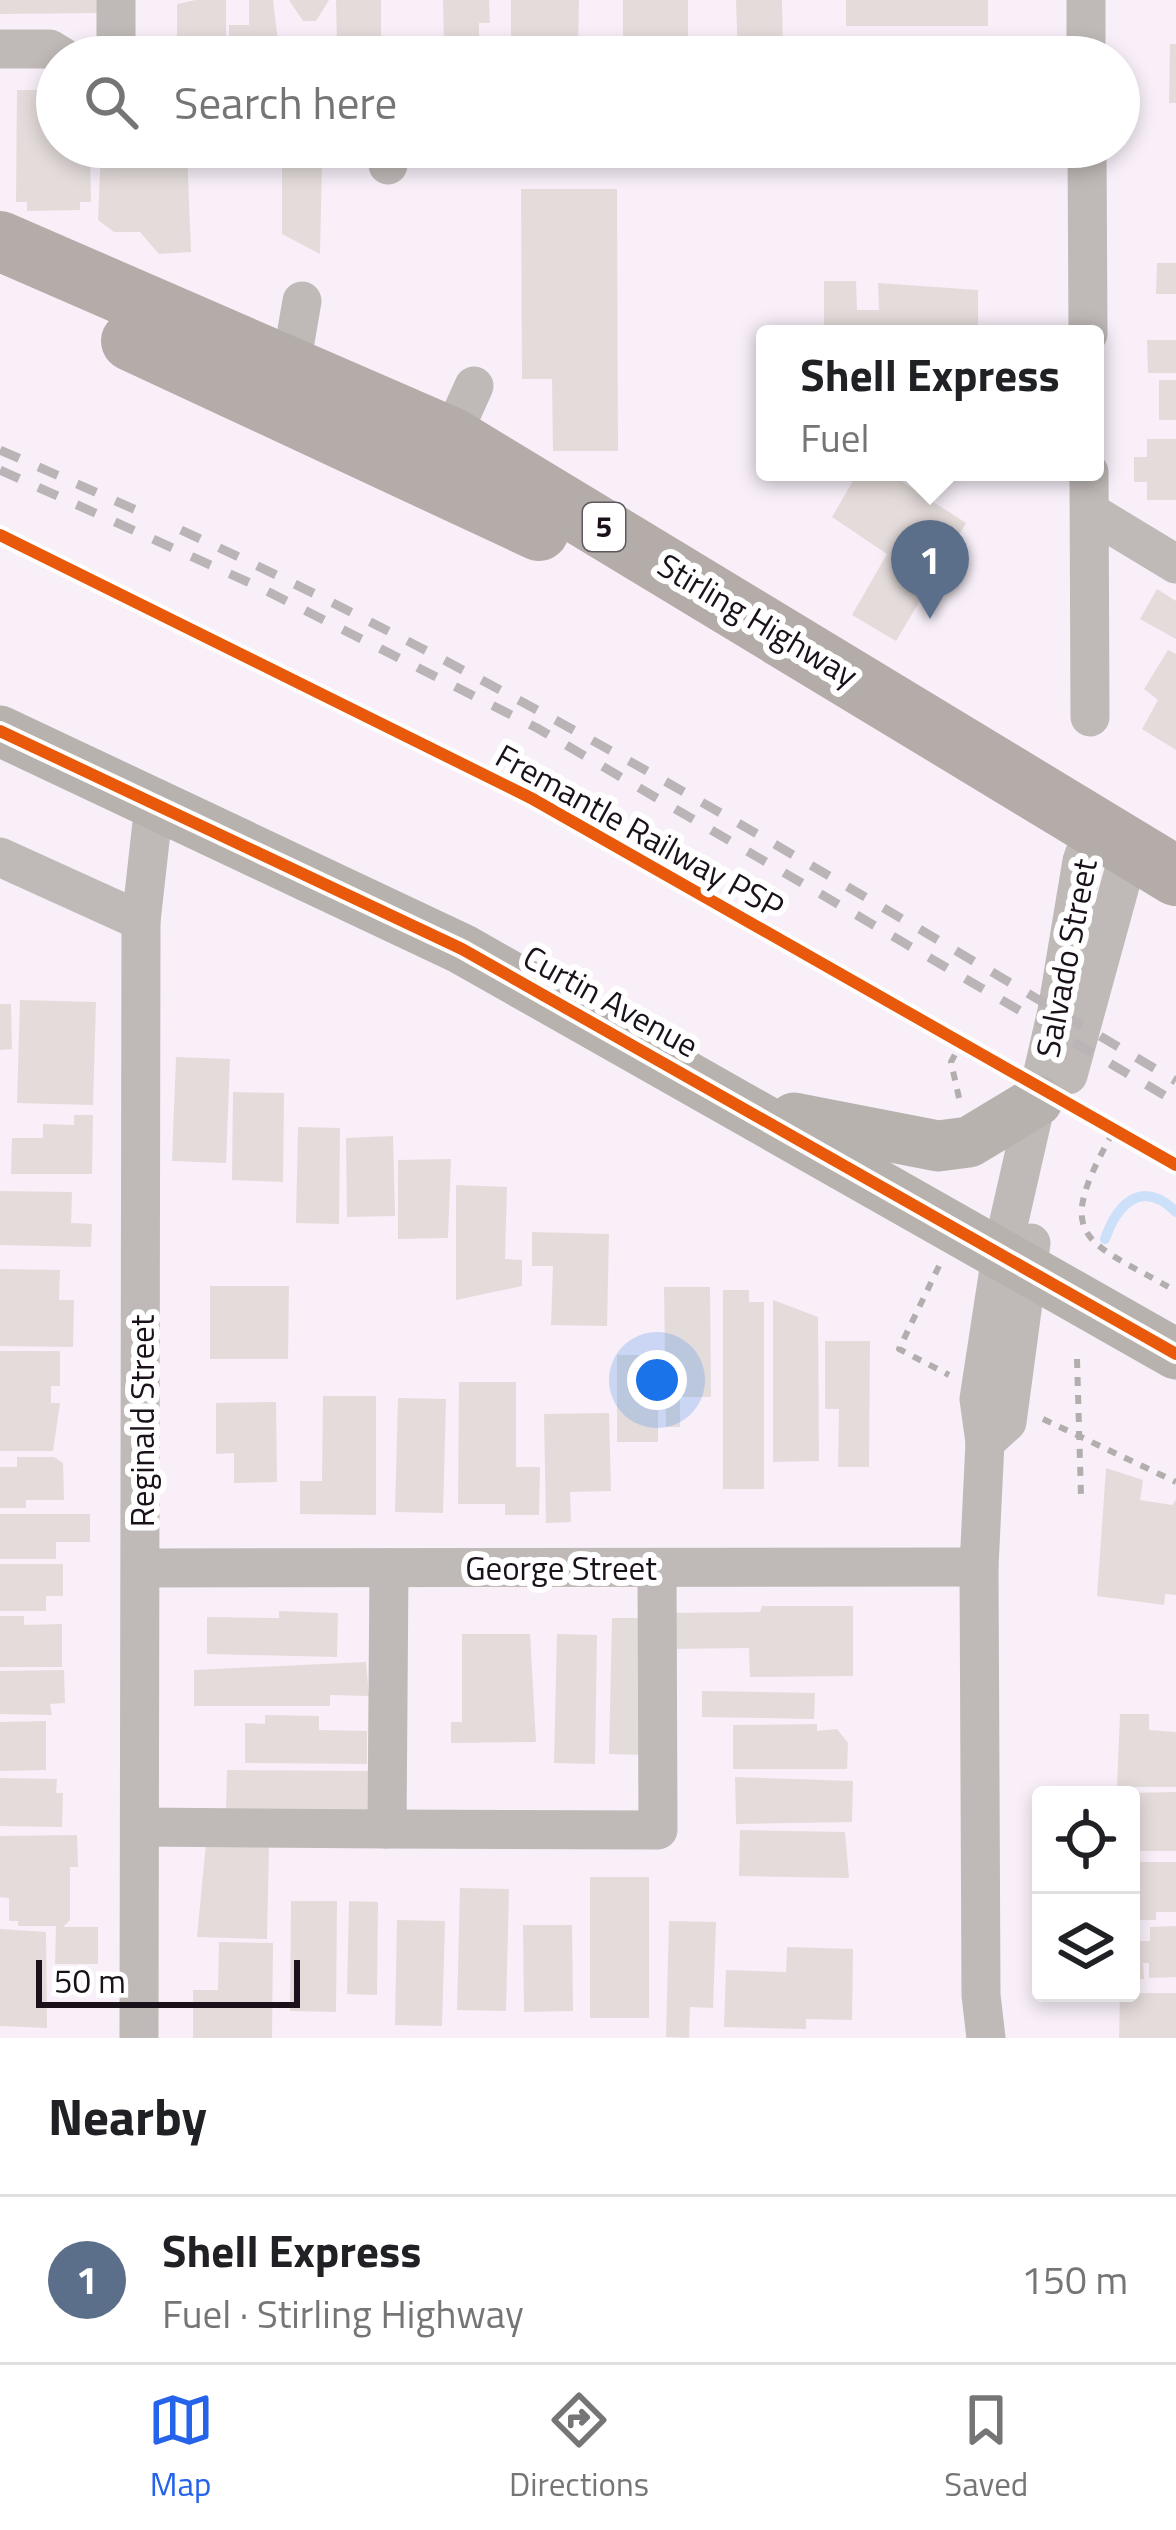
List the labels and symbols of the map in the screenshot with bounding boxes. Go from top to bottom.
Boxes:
road number: 5 [583,503,625,551]
pin: 1 [891,520,969,619]
street label: Stirling Highway [648,540,868,700]
street label: Fremantle Railway PSP [487,731,793,931]
street label: Salvado Street [1022,854,1110,1062]
street label: Curtin Avenue [514,932,708,1070]
street label: Reginald Street [117,1314,167,1527]
your location [627,1350,687,1410]
street label: George Street [465,1543,657,1593]
scale bar [36,1954,300,2007]

